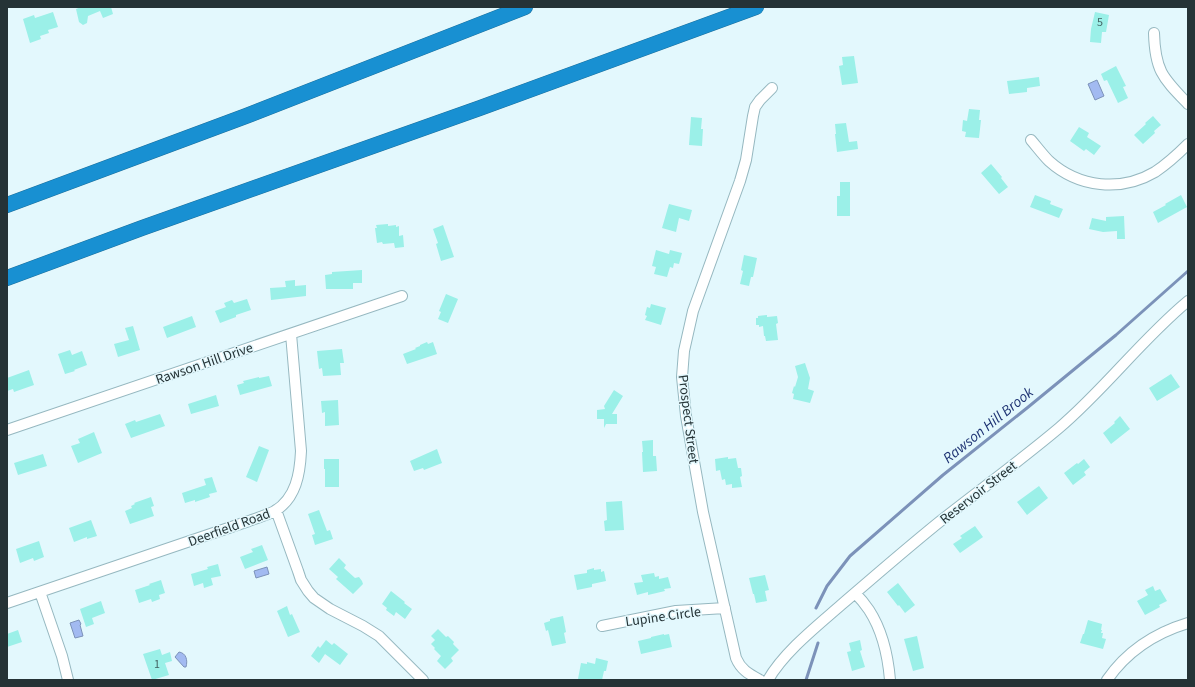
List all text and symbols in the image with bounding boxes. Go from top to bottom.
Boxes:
house number: 5 [1097,14,1103,31]
street label: Rawson Hill Drive [153,338,256,390]
street label: Prospect Street [673,373,703,465]
water label: Rawson Hill Brook [939,382,1039,468]
street label: Reservoir Street [936,456,1022,529]
street label: Deerfield Road [186,504,273,552]
street label: Lupine Circle [624,602,702,632]
house number: 1 [154,656,160,673]

